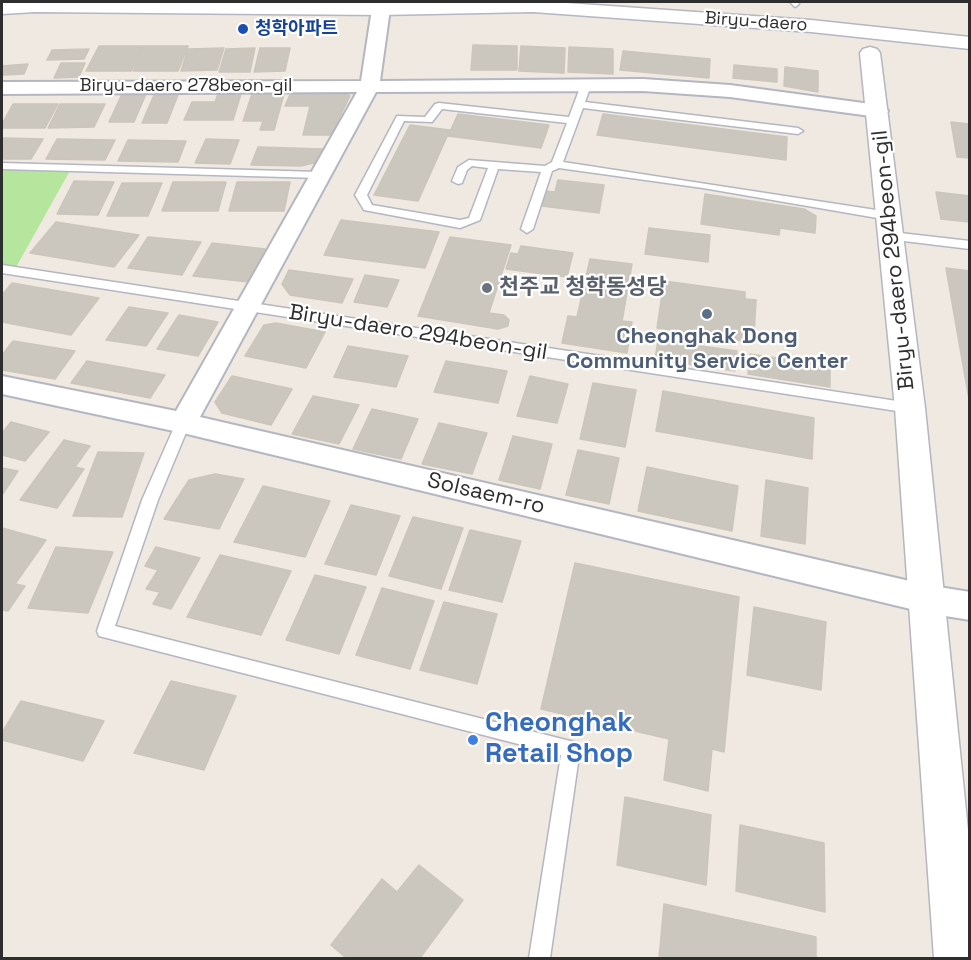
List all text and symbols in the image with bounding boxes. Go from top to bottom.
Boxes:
street label: Biryu-daero [704,8,808,36]
place label: 청학아파트 [255,18,338,40]
marker: 청학아파트 [236,22,250,36]
street label: Biryu-daero 278beon-gil [80,75,292,97]
street label: Biryu-daero 294beon-gil [867,129,921,391]
place label: 천주교 청학동성당 [499,275,667,301]
marker: 천주교 청학동성당 [480,281,494,295]
street label: Biryu-daero 294beon-gil [287,300,549,366]
marker: Cheonghak Dong Community Service Center [700,307,714,321]
place label: Cheonghak Dong Community Service Center [566,324,848,376]
street label: Solsaem-ro [425,468,547,520]
place label: Cheonghak Retail Shop [485,708,633,771]
marker: Cheonghak Retail Shop [466,733,480,747]

